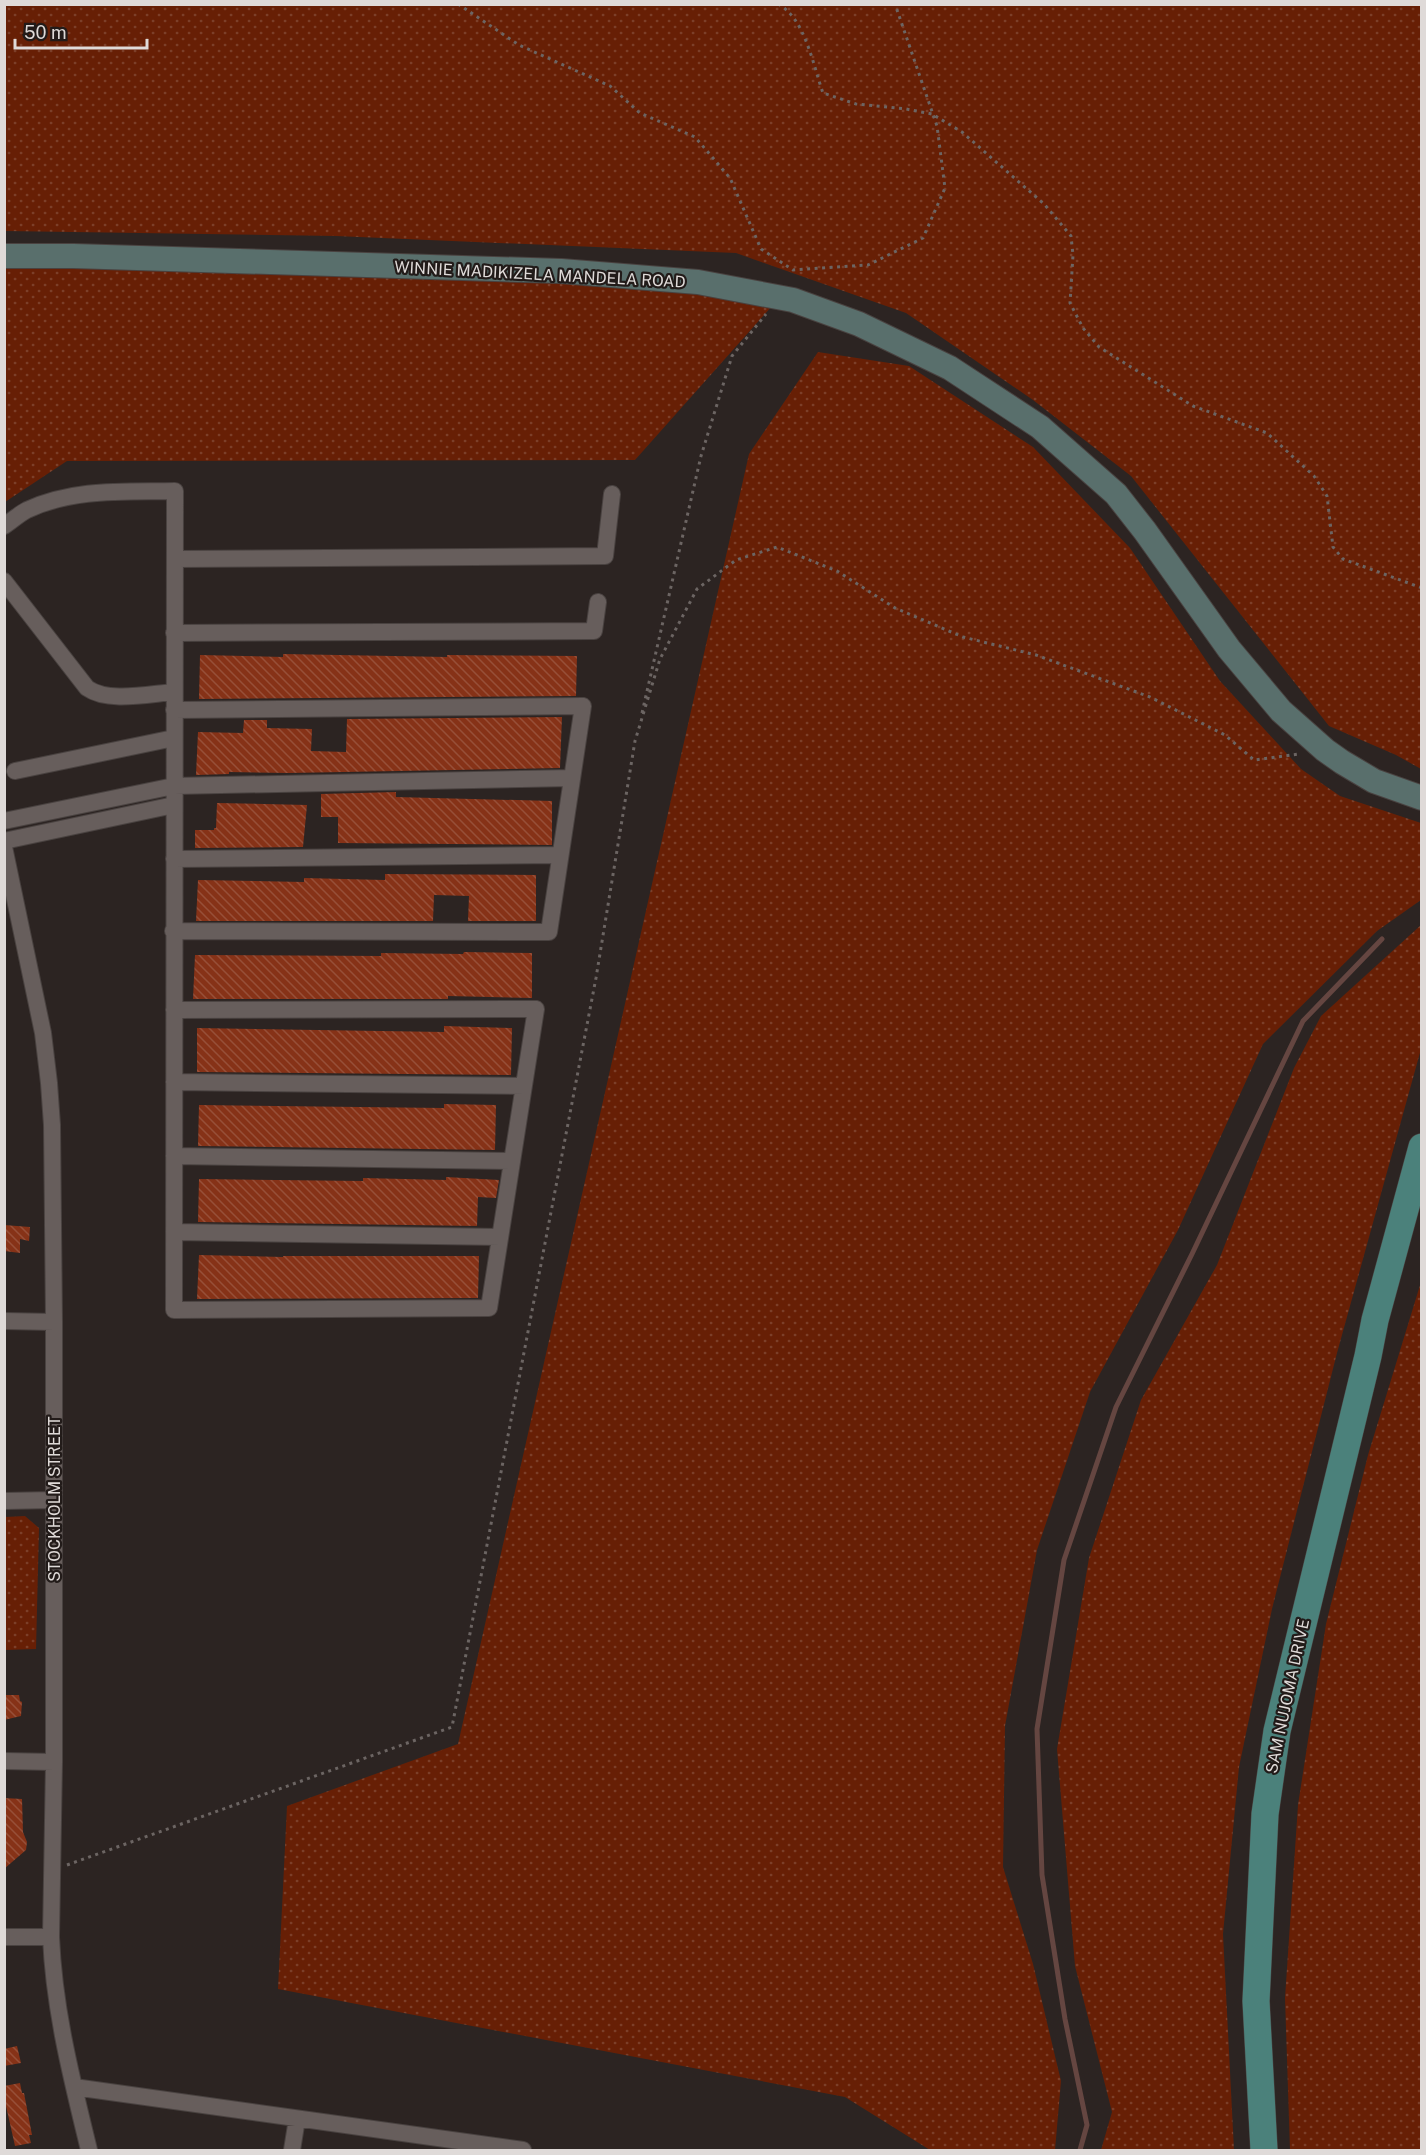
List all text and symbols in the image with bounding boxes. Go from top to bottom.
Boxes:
scale bar [15,12,147,50]
text: 50 m [24,22,67,43]
street label: WINNIE MADIKIZELA MANDELA ROAD [394,257,686,292]
street label: STOCKHOLM STREET [45,1416,64,1582]
street label: SAM NUJOMA DRIVE [1262,1617,1313,1775]

